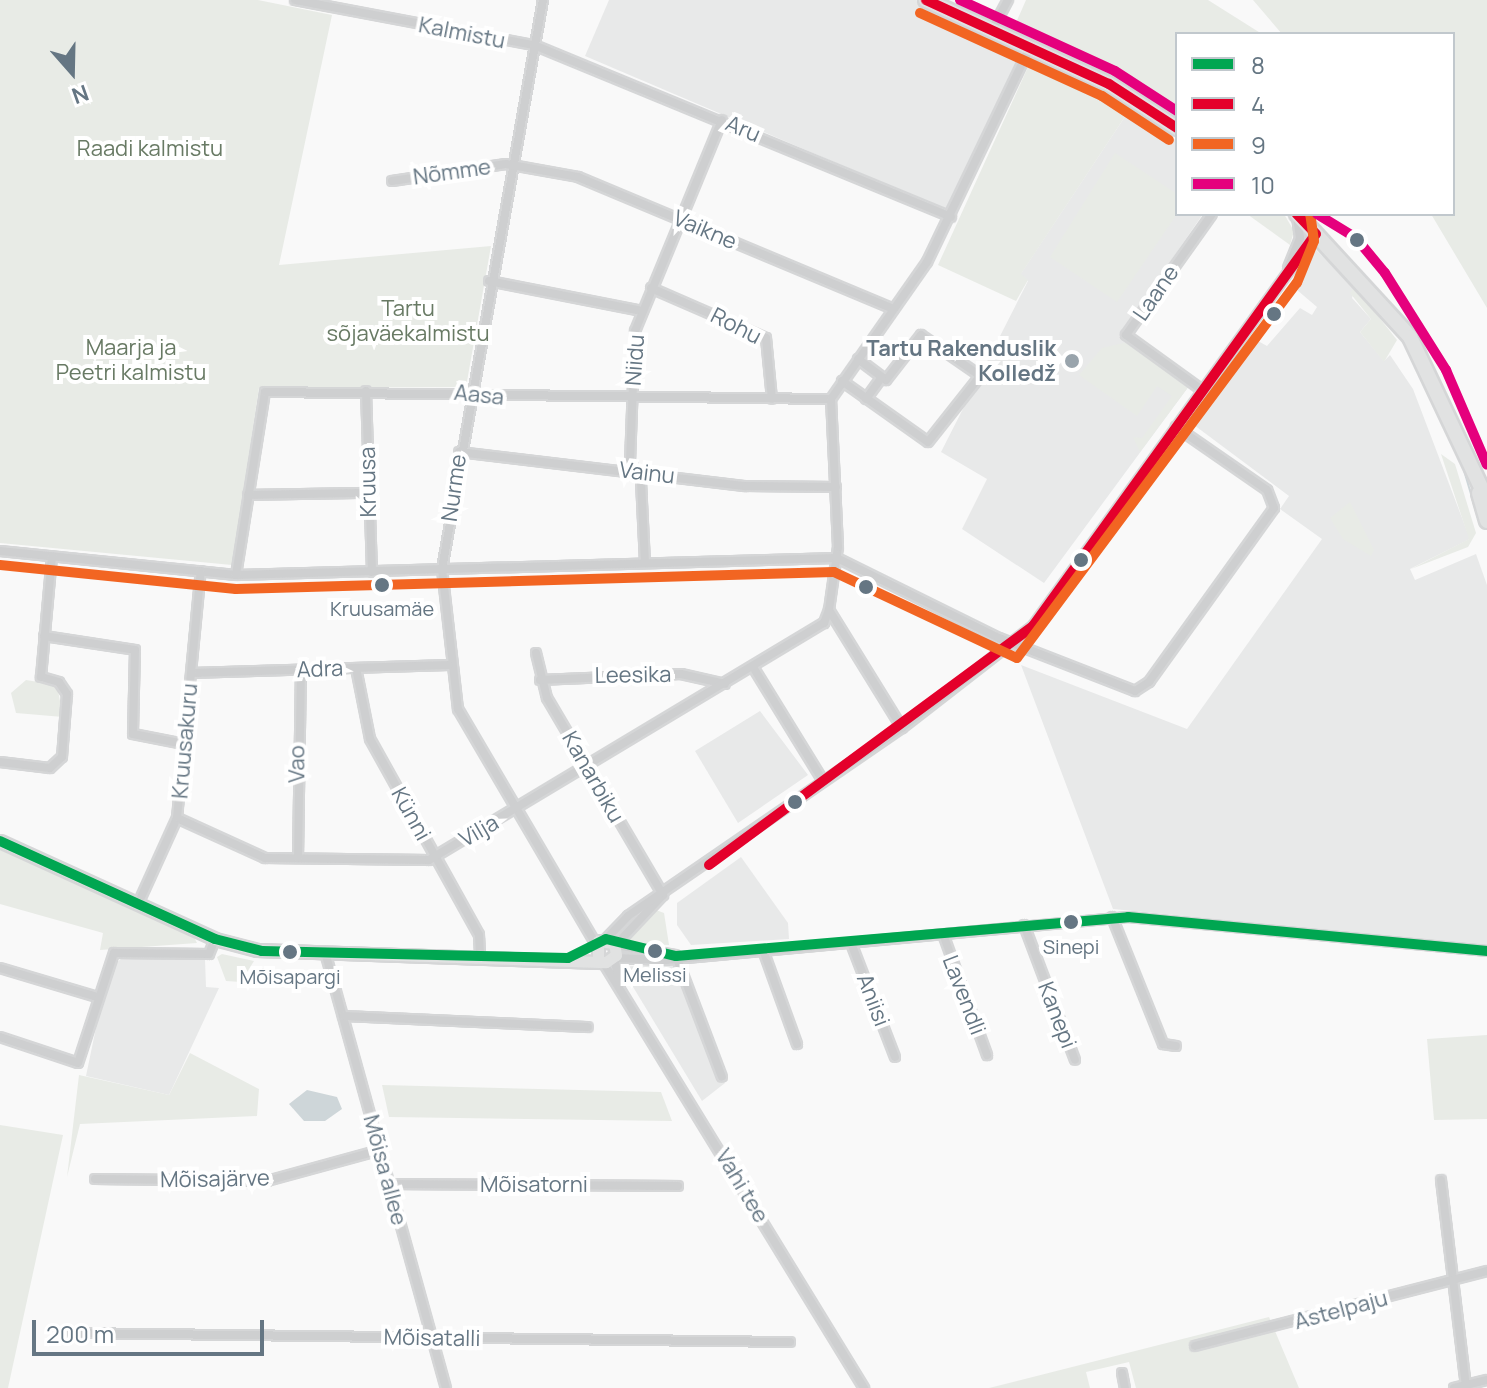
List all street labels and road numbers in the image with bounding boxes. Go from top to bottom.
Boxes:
street label: Kalmistu [416,12,508,54]
street label: Aru [722,110,764,148]
street label: Nõmme [411,153,493,191]
street label: Vaikne [669,205,741,255]
street label: Laane [1128,260,1184,326]
street label: Rohu [706,302,766,350]
street label: Niidu [620,333,650,387]
street label: Aasa [453,379,505,411]
street label: Kruusa [354,446,382,518]
street label: Nurme [436,453,472,523]
street label: Vainu [618,456,676,490]
street label: Adra [296,655,344,683]
street label: Leesika [594,661,672,689]
street label: Kruusakuru [167,682,203,800]
street label: Kanarbiku [556,727,630,827]
street label: Vao [284,745,310,783]
street label: Künni [386,783,436,845]
street label: Vilja [455,809,503,853]
street label: Lavendli [937,952,991,1038]
street label: Aniisi [851,970,895,1030]
street label: Kanepi [1032,978,1082,1052]
street label: Mõisa allee [358,1112,412,1228]
street label: Vahi tee [710,1144,774,1228]
street label: Mõisajärve [160,1165,270,1193]
street label: Mõisatorni [480,1172,588,1198]
street label: Astelpaju [1291,1285,1391,1335]
street label: Mõisatalli [383,1324,481,1352]

